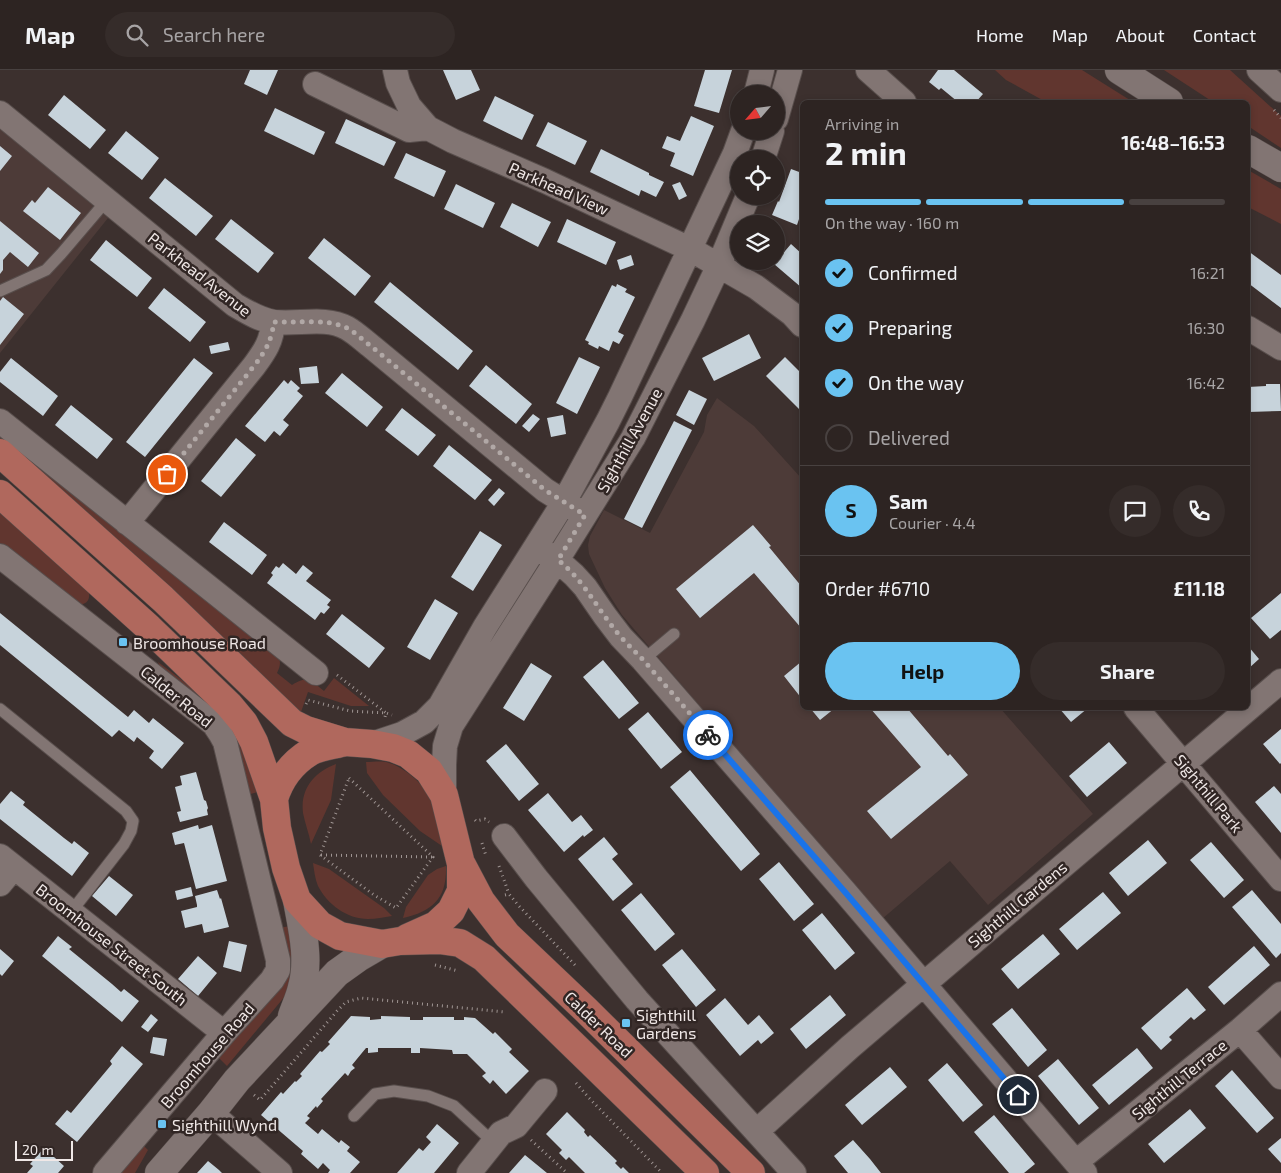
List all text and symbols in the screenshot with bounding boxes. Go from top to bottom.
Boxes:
search box [105,12,455,57]
text: Map [25,20,75,49]
icon: search [123,21,151,49]
text: Search here [163,23,265,46]
text: Home [976,24,1024,46]
text: Map [1052,24,1088,46]
text: About [1116,24,1165,46]
text: Contact [1193,24,1256,46]
north arrow [730,85,785,140]
map controls [730,85,785,270]
text: Arriving in [825,114,899,133]
text: 16:48–16:53 [1121,131,1225,154]
text: 2 min [825,133,907,171]
button: locate [730,150,785,205]
street label: Parkhead View [506,158,612,218]
text: On the way · 160 m [825,213,959,232]
button: layers [730,215,785,270]
street label: Parkhead Avenue [145,228,255,320]
icon: check [825,259,853,287]
text: Confirmed [868,261,958,284]
text: 16:21 [1190,263,1225,282]
icon: check [825,314,853,342]
text: Preparing [868,316,952,339]
text: 16:30 [1187,318,1225,337]
icon: check [825,369,853,397]
text: On the way [868,371,964,394]
text: 16:42 [1187,373,1225,392]
street label: Sighthill Avenue [592,384,666,496]
text: Delivered [868,426,950,449]
pin [146,453,188,495]
icon: bag [153,460,181,488]
button: chat [1109,485,1161,537]
button: phone [1173,485,1225,537]
text: Sam [889,490,928,513]
text: S [845,499,857,522]
text: Courier · 4.4 [889,513,976,532]
text: Order #6710 [825,577,930,600]
text: £11.18 [1174,577,1225,600]
place label: Broomhouse Road [133,633,266,652]
marker: Broomhouse Road [117,636,129,648]
button: Help [825,642,1020,700]
button: Share [1030,642,1225,700]
street label: Calder Road [137,661,217,731]
courier [683,710,733,760]
icon: bike [694,721,722,749]
street label: Sighthill Park [1171,750,1247,836]
street label: Sighthill Gardens [964,857,1070,951]
street label: Broomhouse Street South [33,879,191,1009]
street label: Calder Road [561,987,637,1061]
street label: Broomhouse Road [156,999,258,1111]
place label: Sighthill Gardens [636,1005,696,1042]
marker: Sighthill Gardens [620,1017,632,1029]
street label: Sighthill Terrace [1128,1035,1230,1123]
pin [997,1074,1039,1116]
icon: home [1004,1081,1032,1109]
place label: Sighthill Wynd [172,1115,277,1134]
marker: Sighthill Wynd [156,1118,168,1130]
scale bar [15,1138,72,1161]
text: 20 m [22,1141,54,1158]

